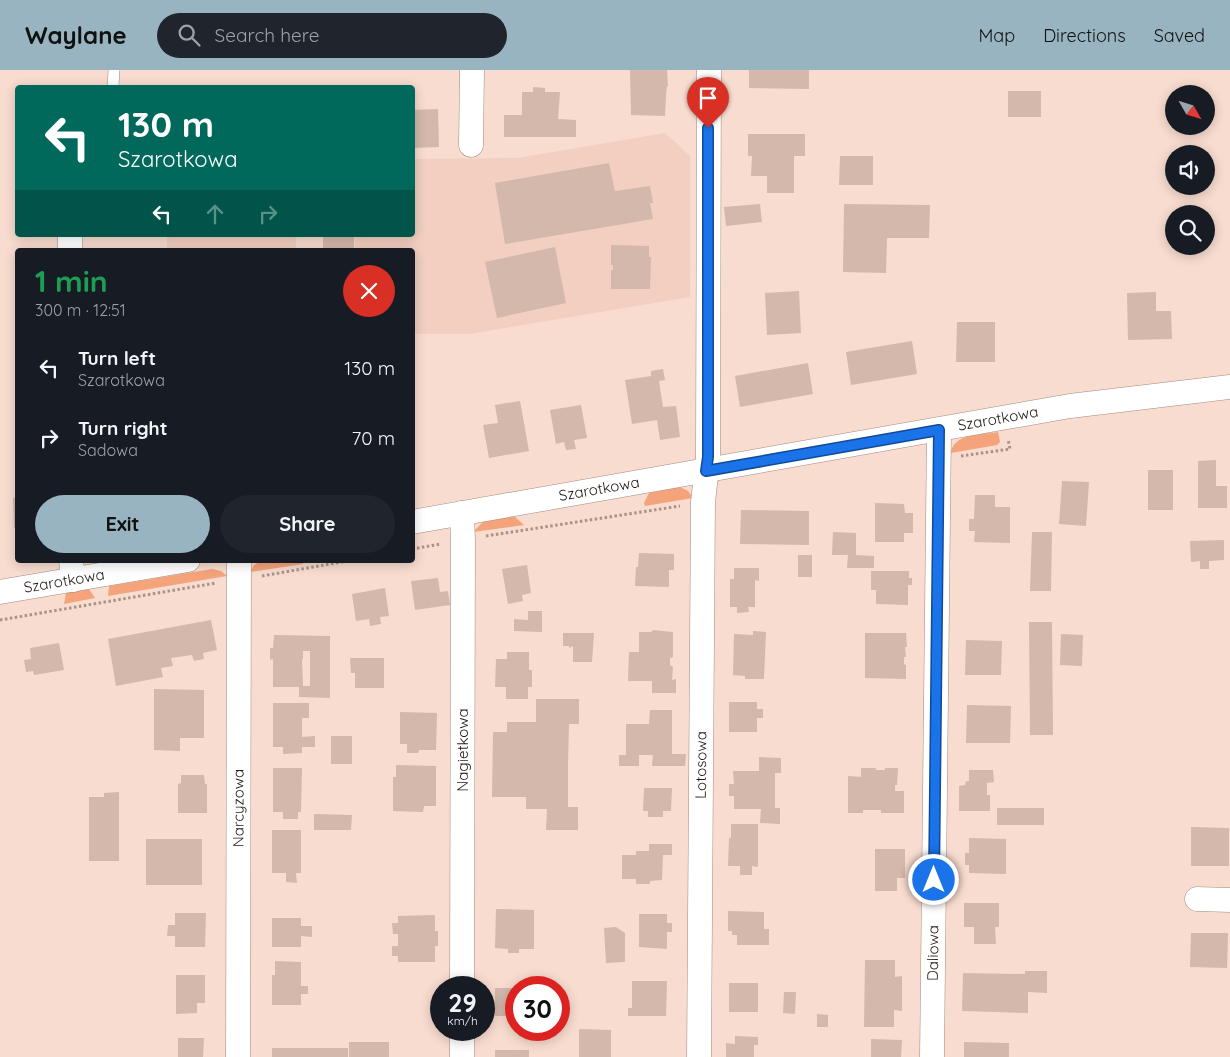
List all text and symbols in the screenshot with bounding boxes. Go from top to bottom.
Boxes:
search box [157,13,507,58]
text: Waylane [25,20,127,50]
icon: search [175,21,203,49]
text: Search here [215,23,319,47]
text: Map [978,24,1015,47]
text: Directions [1043,24,1126,47]
text: Saved [1154,24,1205,47]
pin [687,77,729,128]
icon: arrive [694,84,722,112]
north arrow [1165,85,1215,135]
map controls [1165,85,1215,255]
text: 130 m [118,102,214,146]
icon: left [35,105,100,170]
text: Szarotkowa [118,145,238,173]
button: sound [1165,145,1215,195]
icon: left [148,200,176,228]
icon: ahead [201,200,229,228]
icon: right [254,200,282,228]
button: search [1165,205,1215,255]
text: 1 min [35,262,108,300]
button: close [343,265,395,317]
text: 300 m · 12:51 [35,300,126,320]
text: Turn left [78,346,156,370]
icon: left [35,354,63,382]
text: 130 m [344,356,395,380]
text: Szarotkowa [78,370,165,390]
street label: Szarotkowa [956,402,1040,435]
text: Turn right [78,416,167,440]
icon: right [35,424,63,452]
text: 70 m [351,426,395,450]
text: Sadowa [78,440,138,460]
street label: Szarotkowa [557,472,641,505]
button: Exit [35,495,210,553]
button: Share [220,495,395,553]
street label: Szarotkowa [22,564,106,597]
street label: Nagietkowa [453,708,472,792]
street label: Lotosowa [691,731,710,799]
street label: Narcyzowa [228,769,248,847]
position arrow [907,853,959,905]
street label: Daliowa [923,925,942,981]
speed limit sign: 30 [505,976,570,1041]
text: 29 [448,987,477,1018]
text: km/h [447,1013,478,1028]

